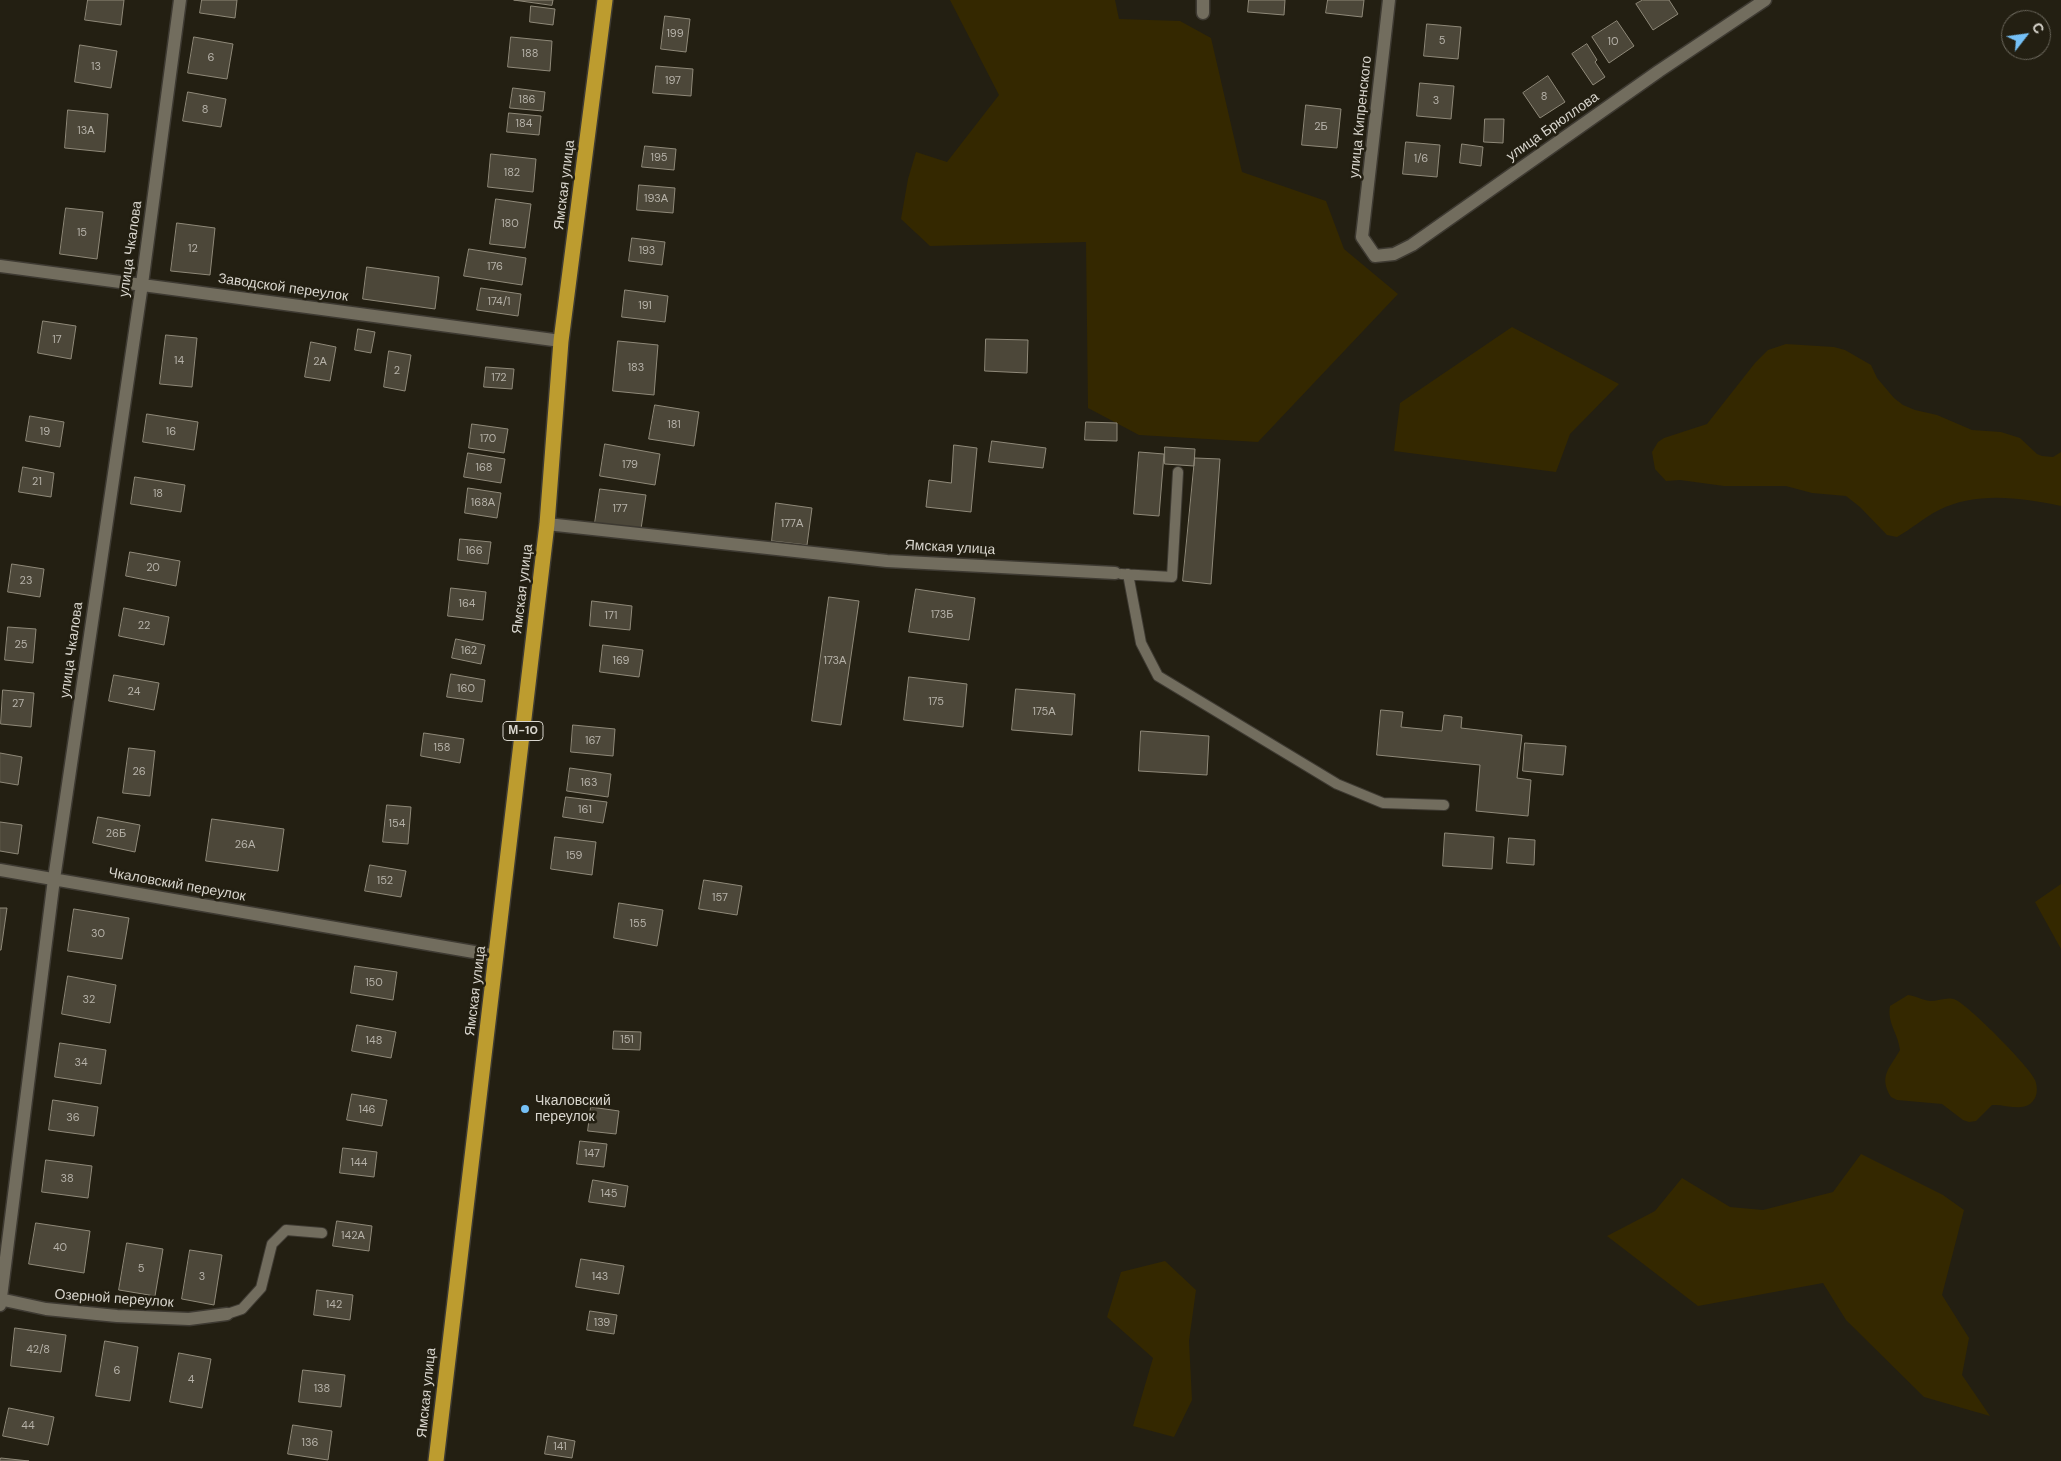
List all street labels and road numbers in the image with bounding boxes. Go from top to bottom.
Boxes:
street label: улица Кипренского [1346,55,1376,179]
street label: улица Брюллова [1504,89,1602,165]
street label: Ямская улица [551,139,579,231]
street label: улица Чкалова [116,200,146,298]
street label: Заводской переулок [217,271,349,305]
street label: Ямская улица [904,537,996,559]
street label: Ямская улица [509,543,537,635]
street label: улица Чкалова [57,601,87,699]
road number: М-10 [503,721,543,740]
street label: Чкаловский переулок [107,865,247,905]
street label: Ямская улица [462,945,490,1037]
street label: Озерной переулок [54,1286,174,1312]
street label: Ямская улица [414,1347,440,1439]

